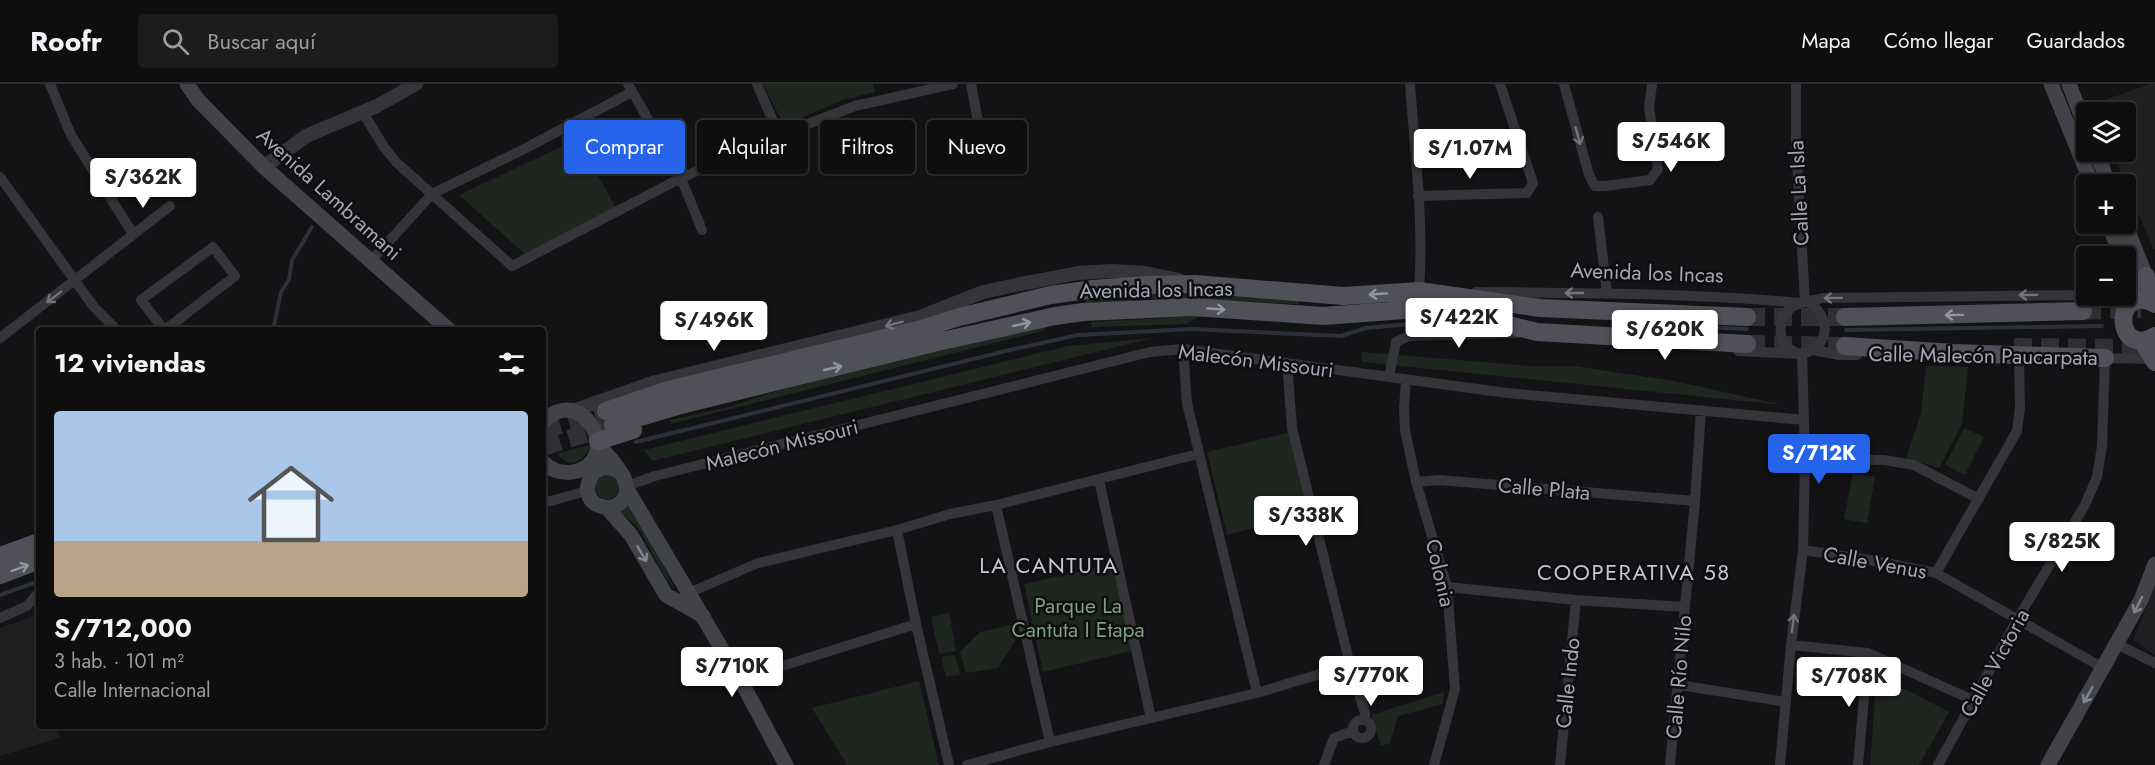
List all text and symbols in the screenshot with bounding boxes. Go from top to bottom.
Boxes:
search box [138,14,558,68]
text: Roofr [30,21,102,62]
icon: search [159,25,192,58]
text: Buscar aquí [207,25,316,57]
text: Mapa [1801,26,1851,56]
text: Cómo llegar [1884,26,1993,56]
text: Guardados [2026,26,2125,56]
map controls [2076,102,2136,306]
button: layers [2076,102,2136,162]
chip: Comprar [564,120,685,174]
chip: Alquilar [697,120,808,174]
chip: Filtros [820,120,915,174]
chip: Nuevo [927,120,1027,174]
street label: Avenida Lambramani [250,121,408,267]
pin: S/546K [1622,122,1720,173]
one-way arrow [1573,126,1584,145]
text: S/546K [1632,127,1710,156]
pin: S/1.07M [1415,129,1525,180]
text: S/1.07M [1428,134,1512,163]
street label: Calle La Isla [1781,139,1817,247]
pin: S/362K [94,158,192,209]
text: S/362K [104,163,182,192]
button: + [2076,174,2136,234]
button: − [2076,246,2136,306]
street label: Avenida los Incas [1570,255,1724,291]
street label: Avenida los Incas [1079,274,1233,306]
one-way arrow [1565,287,1585,298]
one-way arrow [1368,289,1388,300]
one-way arrow [46,290,62,303]
one-way arrow [2019,290,2039,301]
one-way arrow [1824,292,1844,304]
pin: S/422K [1410,298,1508,349]
pin: S/496K [665,301,763,352]
text: S/422K [1420,303,1498,332]
one-way arrow [1206,304,1225,315]
text: S/496K [674,306,754,335]
one-way arrow [1944,309,1964,321]
pin: S/620K [1616,310,1714,361]
text: S/620K [1626,315,1704,344]
one-way arrow [1013,317,1032,329]
one-way arrow [885,318,904,330]
street label: Malecón Missouri [1177,337,1335,385]
street label: Calle Malecón Paucarpata [1868,339,2098,373]
text: 12 viviendas [54,344,206,382]
icon: filters [495,347,528,380]
one-way arrow [823,362,842,374]
street label: Malecón Missouri [703,412,861,478]
pin: S/712K [1770,434,1868,485]
text: S/712K [1782,439,1856,468]
icon: home [237,450,345,558]
street label: Calle Plata [1496,470,1592,508]
pin: S/338K [1257,496,1355,547]
text: S/338K [1268,501,1344,530]
pin: S/825K [2013,522,2111,573]
text: S/825K [2023,527,2101,556]
street label: Colonia [1418,536,1462,610]
street label: Calle Venus [1821,539,1929,587]
one-way arrow [636,545,648,562]
district label: LA CANTUTA [979,549,1119,581]
district label: COOPERATIVA 58 [1537,556,1731,588]
one-way arrow [10,561,28,572]
park label: Parque La Cantuta I Etapa [1011,591,1145,645]
one-way arrow [2132,595,2143,613]
street label: Calle Victoria [1953,603,2037,723]
text: S/712,000 [54,609,192,647]
street label: Calle Río Nilo [1659,614,1699,740]
one-way arrow [1788,614,1799,634]
street label: Calle Indo [1548,636,1588,730]
text: 3 hab. · 101 m² [54,647,184,676]
pin: S/710K [683,647,781,698]
text: S/710K [695,652,769,681]
pin: S/770K [1322,656,1420,707]
pin: S/708K [1800,657,1898,708]
text: S/770K [1333,661,1409,690]
text: S/708K [1811,662,1887,691]
text: Calle Internacional [54,676,211,705]
one-way arrow [2082,685,2093,703]

